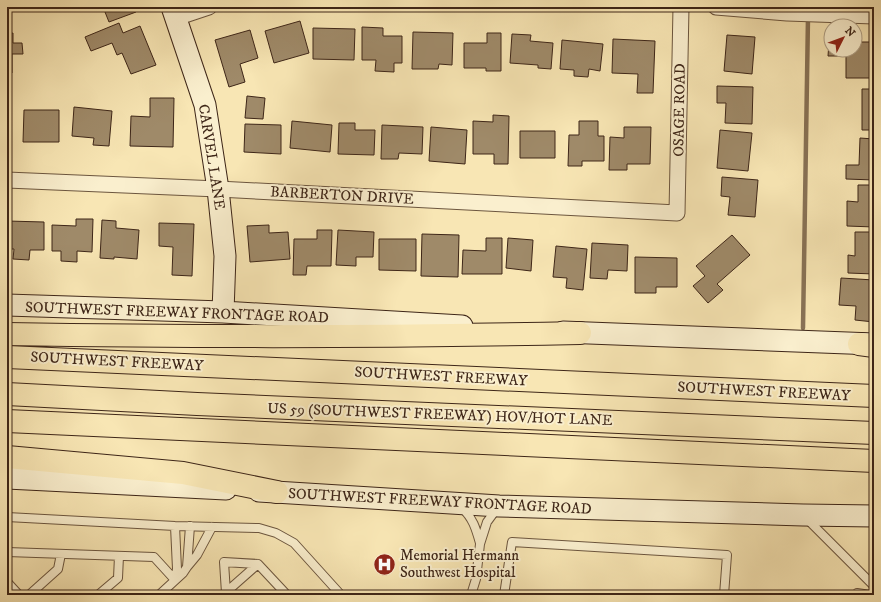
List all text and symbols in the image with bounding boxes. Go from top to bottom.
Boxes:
north arrow [823,18,863,58]
text: N [841,24,858,40]
street label: OSAGE ROAD [669,63,690,157]
street label: CARVEL LANE [194,103,229,212]
street label: BARBERTON DRIVE [270,182,415,209]
street label: SOUTHWEST FREEWAY FRONTAGE ROAD [25,298,329,327]
street label: SOUTHWEST FREEWAY [30,347,204,376]
street label: SOUTHWEST FREEWAY [354,362,528,391]
street label: SOUTHWEST FREEWAY [677,377,851,406]
street label: US 59 (SOUTHWEST FREEWAY) HOV/HOT LANE [267,399,613,430]
street label: SOUTHWEST FREEWAY FRONTAGE ROAD [288,484,592,519]
place label: Memorial Hermann Southwest Hospital [400,546,519,582]
hospital icon: Memorial Hermann Southwest Hospital [372,551,398,577]

